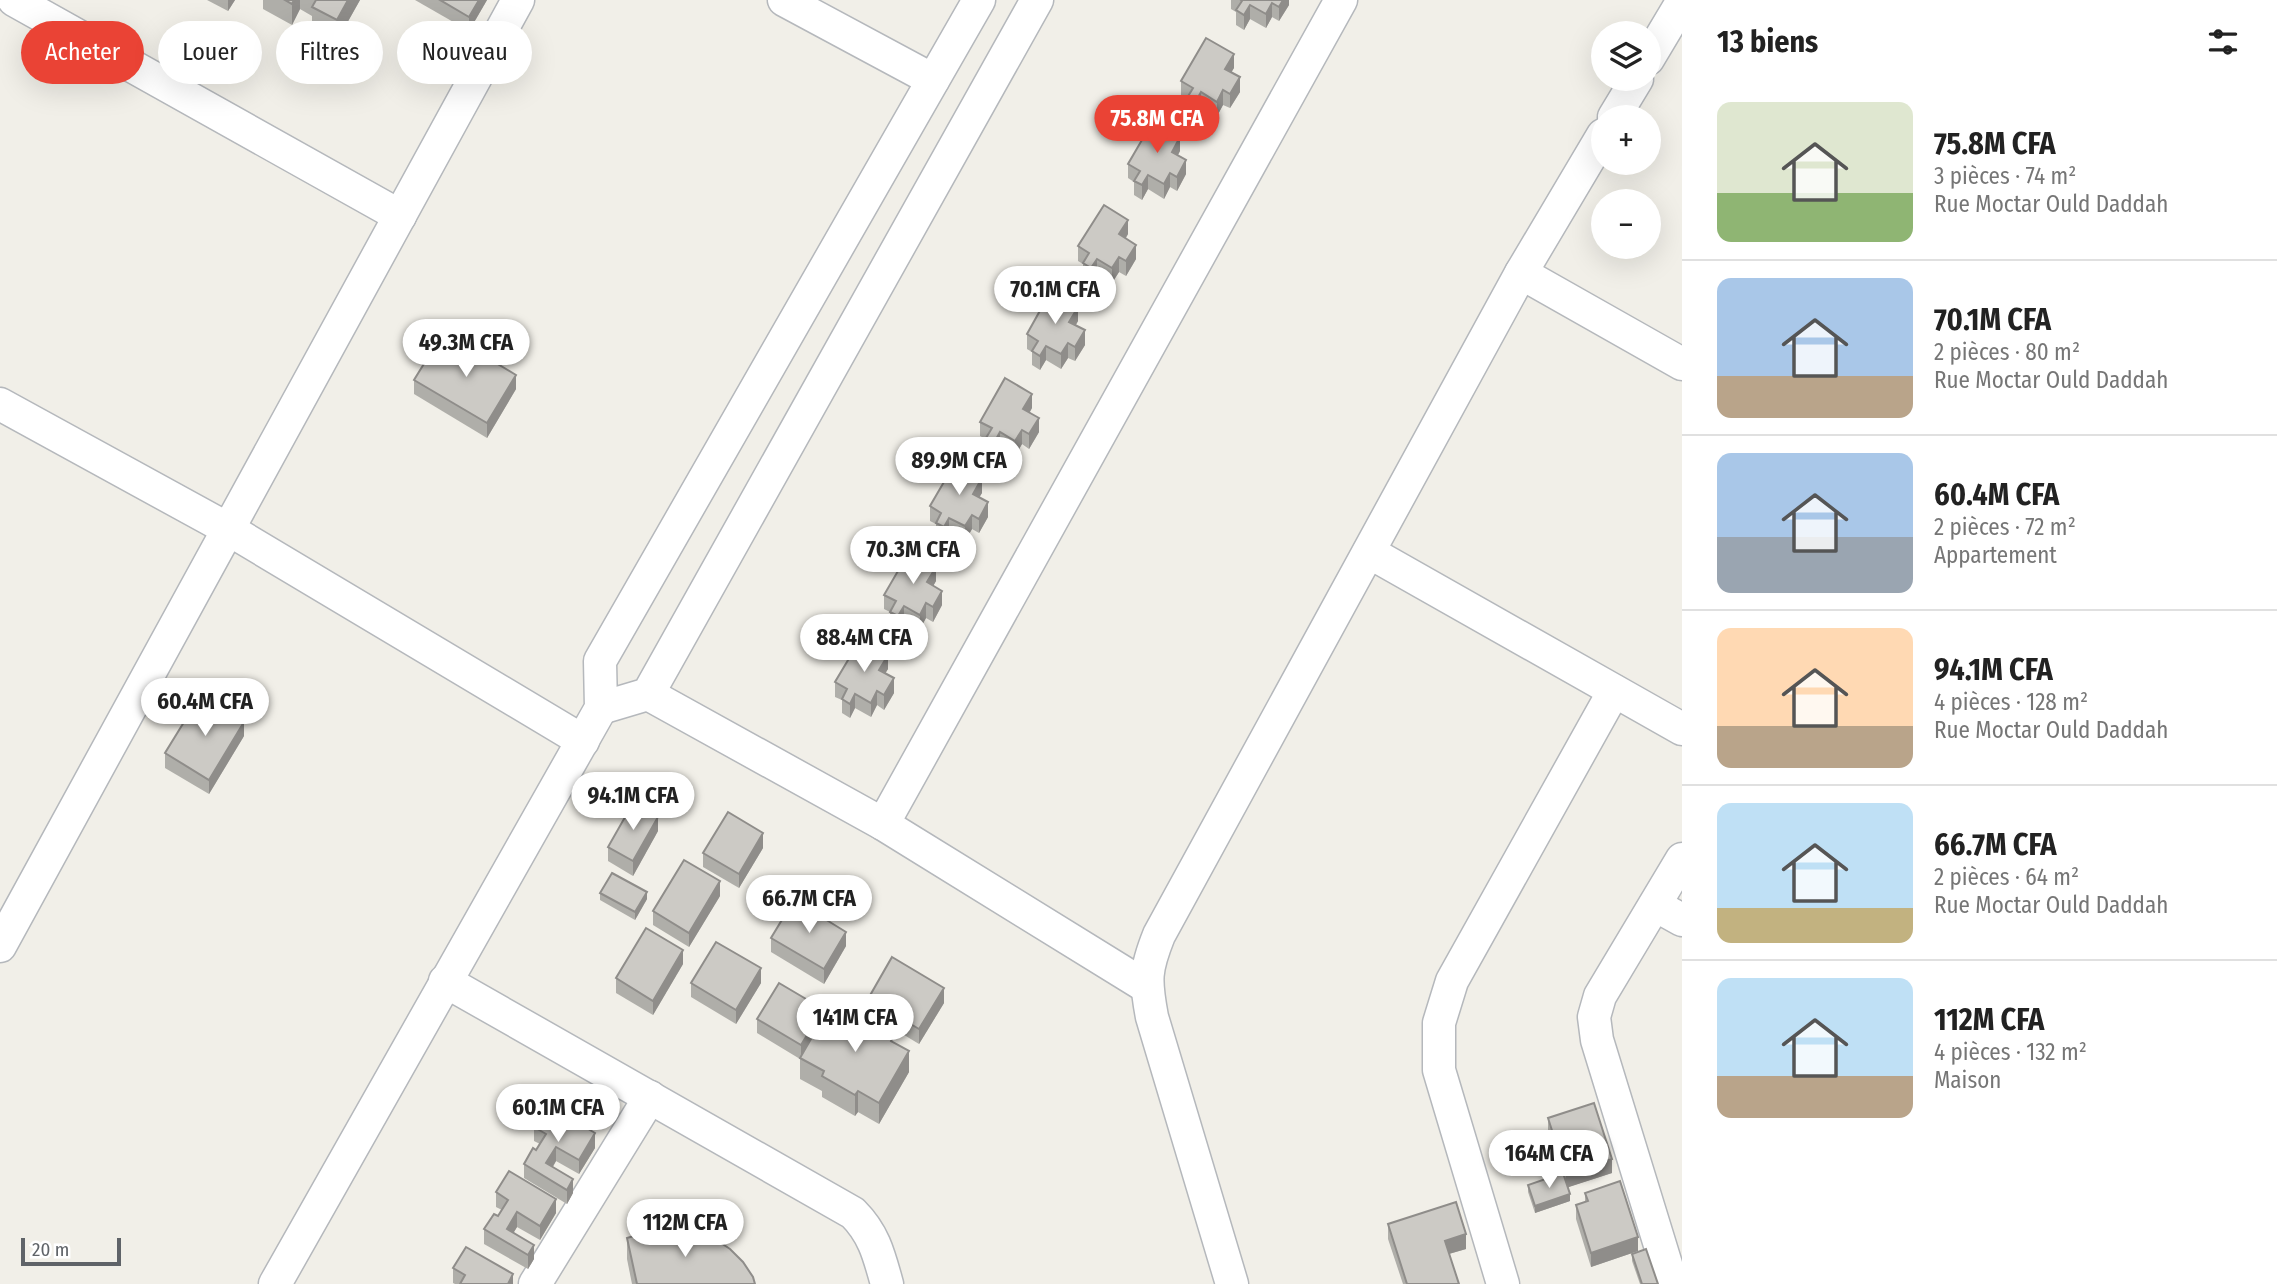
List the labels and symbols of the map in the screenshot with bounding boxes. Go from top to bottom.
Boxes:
pin: 75.8M CFA [1077,96,1237,155]
pin: 70.1M CFA [975,266,1135,326]
pin: 49.3M CFA [386,320,546,379]
pin: 89.9M CFA [879,438,1039,497]
pin: 70.3M CFA [833,526,993,586]
pin: 88.4M CFA [784,614,944,674]
pin: 60.4M CFA [125,678,285,738]
pin: 94.1M CFA [553,772,713,832]
pin: 66.7M CFA [729,876,889,935]
pin: 141M CFA [783,995,927,1054]
pin: 60.1M CFA [478,1084,638,1144]
pin: 164M CFA [1477,1130,1621,1190]
pin: 112M CFA [613,1200,757,1259]
scale bar [21,1235,121,1267]

